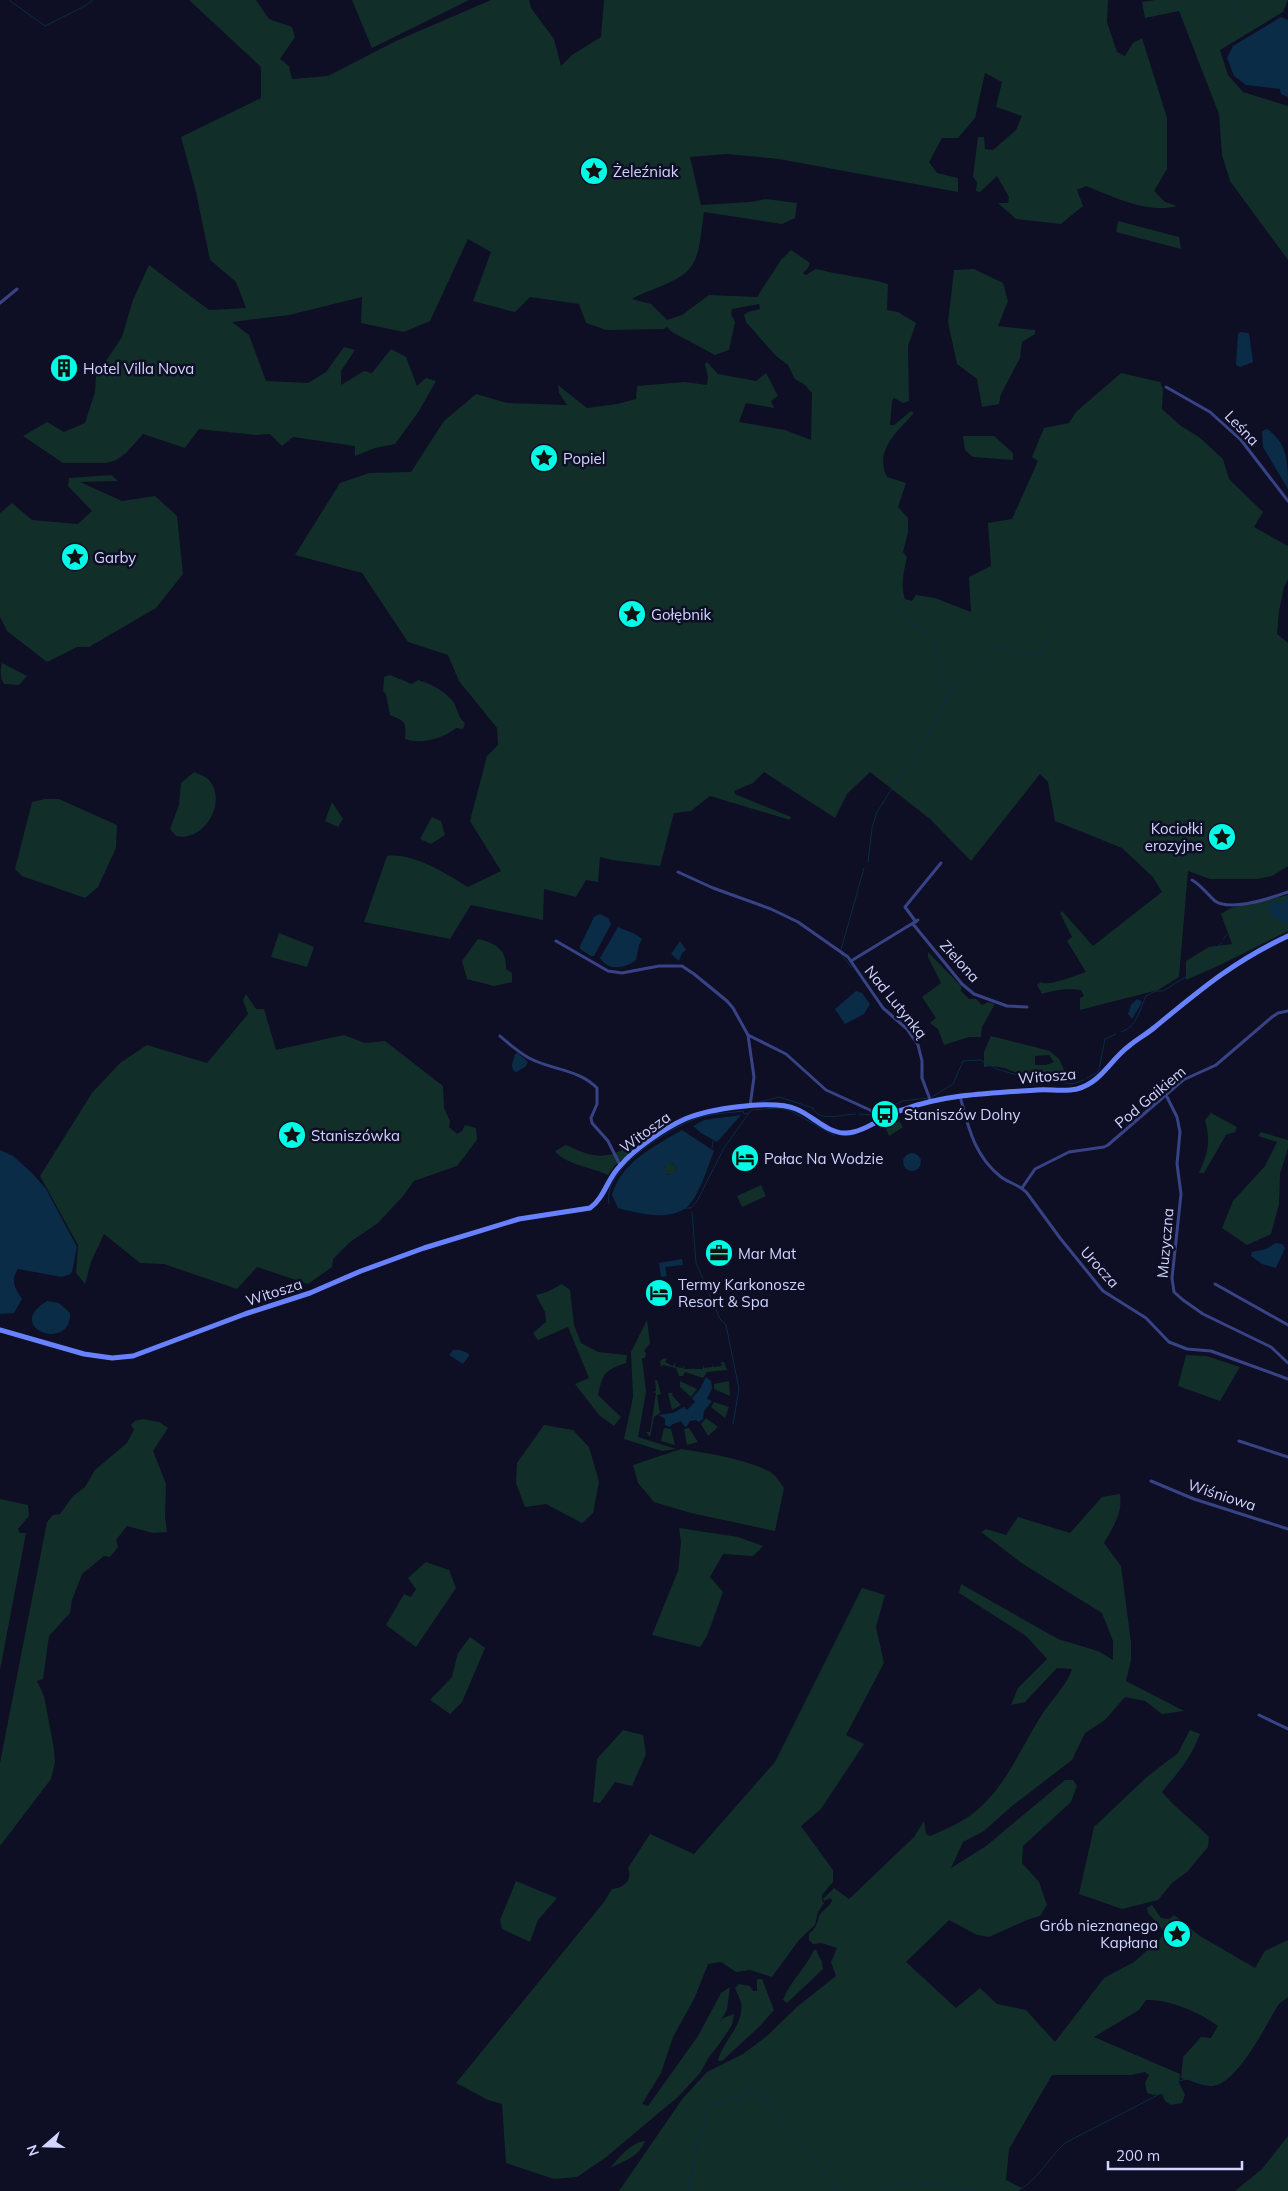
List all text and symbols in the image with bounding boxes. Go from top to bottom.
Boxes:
place icon: Żeleźniak [579,156,609,186]
place label: Żeleźniak [613,162,679,181]
building icon: Hotel Villa Nova [49,353,79,383]
place label: Hotel Villa Nova [83,359,194,378]
street label: Leśna [1221,406,1263,450]
place icon: Popiel [529,443,559,473]
place label: Popiel [563,449,605,468]
place icon: Garby [60,542,90,572]
place label: Garby [94,548,136,567]
place icon: Gołębnik [617,599,647,629]
place label: Gołębnik [651,605,712,624]
place label: Kociołki erozyjne [1145,819,1203,855]
place icon: Kociołki erozyjne [1207,822,1237,852]
street label: Zielona [936,936,984,986]
street label: Nad Lutynką [861,962,931,1042]
street label: Pod Gaikiem [1111,1062,1189,1132]
street label: Witosza [1017,1064,1077,1088]
bus stop icon: Staniszów Dolny [870,1099,900,1129]
place label: Staniszów Dolny [904,1105,1020,1124]
street label: Witosza [616,1107,674,1157]
place icon: Staniszówka [277,1120,307,1150]
place label: Staniszówka [311,1126,400,1145]
hotel icon: Pałac Na Wodzie [730,1143,760,1173]
place label: Pałac Na Wodzie [764,1149,883,1168]
street label: Muzyczna [1152,1207,1178,1279]
office icon: Mar Mat [704,1238,734,1268]
street label: Urocza [1077,1242,1123,1292]
place label: Mar Mat [738,1244,796,1263]
street label: Witosza [243,1274,305,1310]
place label: Termy Karkonosze Resort & Spa [678,1275,805,1311]
hotel icon: Termy Karkonosze Resort & Spa [644,1278,674,1308]
street label: Wiśniowa [1186,1475,1258,1515]
place label: Grób nieznanego Kapłana [1040,1916,1158,1952]
place icon: Grób nieznanego Kapłana [1162,1919,1192,1949]
north arrow [20,2121,70,2171]
scale bar [1108,2138,1242,2170]
text: N [23,2142,43,2158]
text: 200 m [1116,2146,1160,2165]

